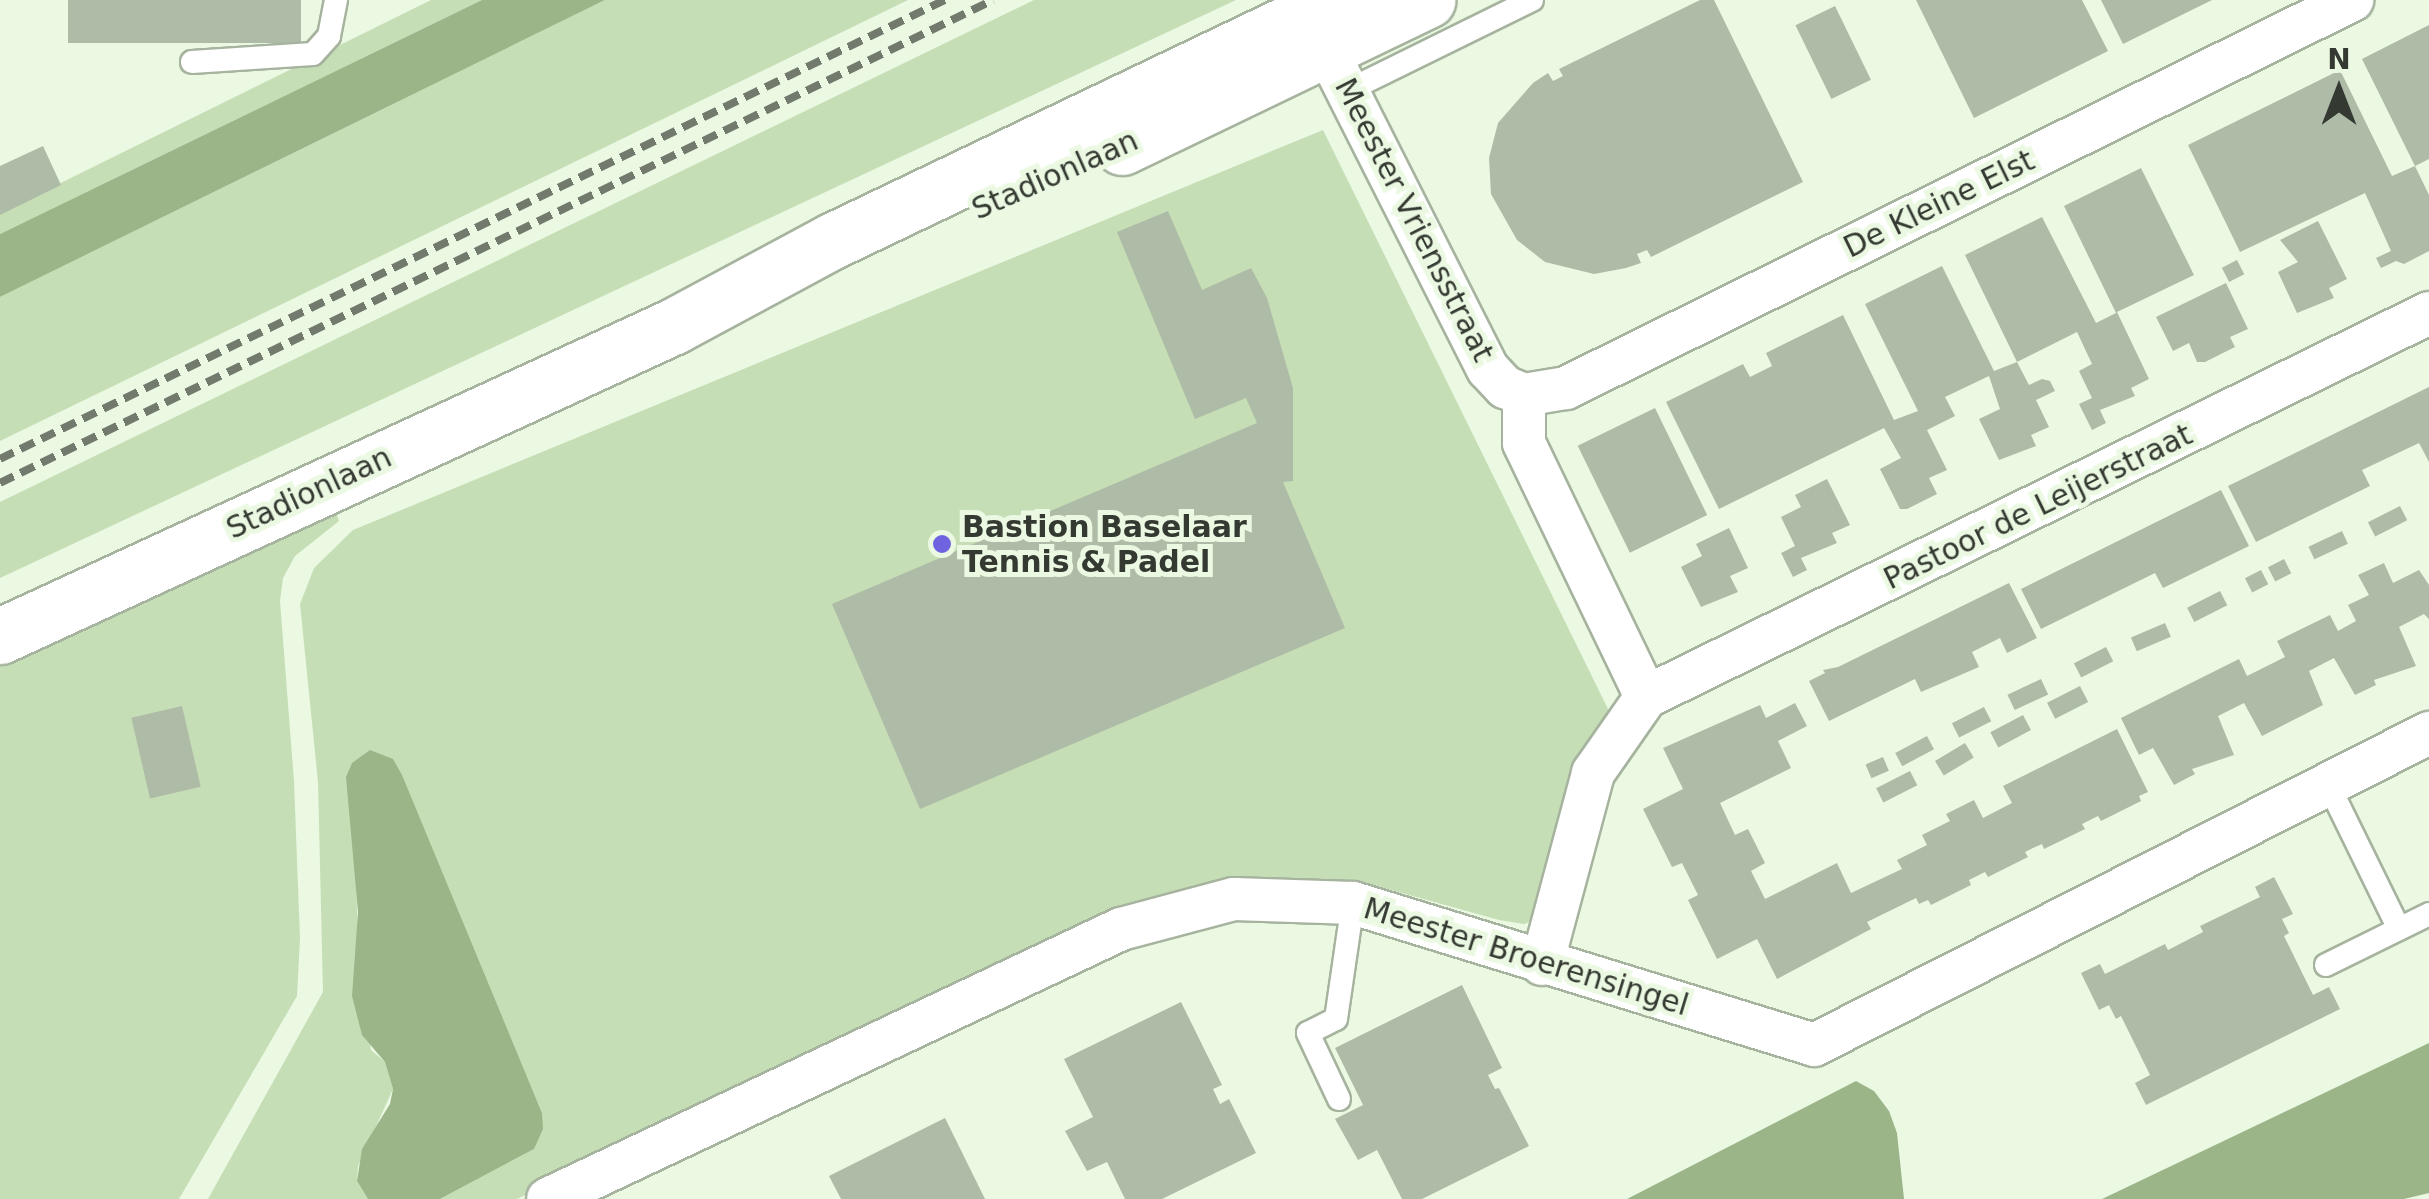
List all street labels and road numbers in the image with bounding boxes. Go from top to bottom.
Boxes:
street label: Meester Vriensstraat [1327,72,1501,368]
street label: Stadionlaan [966,122,1144,228]
street label: De Kleine Elst [1838,142,2040,266]
street label: Pastoor de Leijerstraat [1878,417,2198,597]
street label: Stadionlaan [221,439,397,547]
street label: Meester Broerensingel [1359,890,1693,1024]

